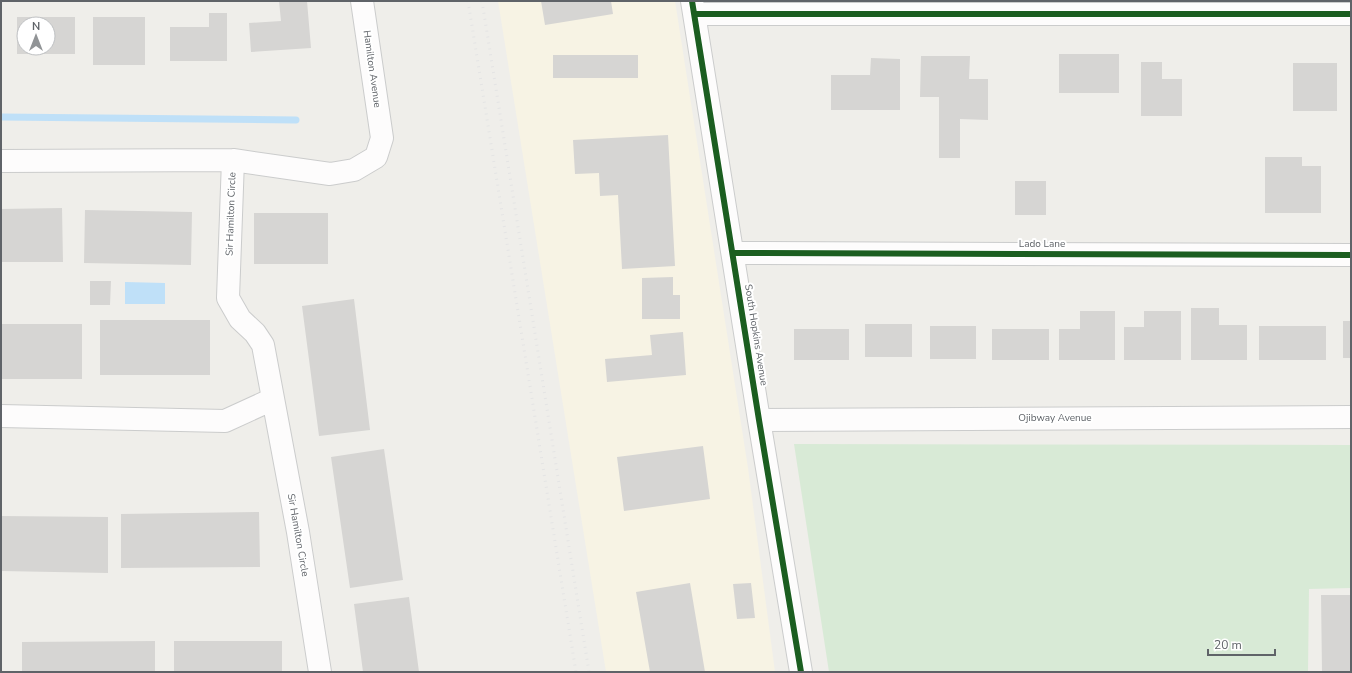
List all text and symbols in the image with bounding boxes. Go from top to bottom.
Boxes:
north arrow [16,16,56,56]
text: N [32,19,40,34]
street label: Hamilton Avenue [360,29,384,109]
street label: Sir Hamilton Circle [223,172,239,256]
street label: Lado Lane [1019,237,1065,251]
street label: South Hopkins Avenue [741,283,771,387]
street label: Ojibway Avenue [1018,411,1092,425]
street label: Sir Hamilton Circle [284,492,312,578]
scale bar [1208,631,1275,657]
text: 20 m [1214,637,1242,653]

